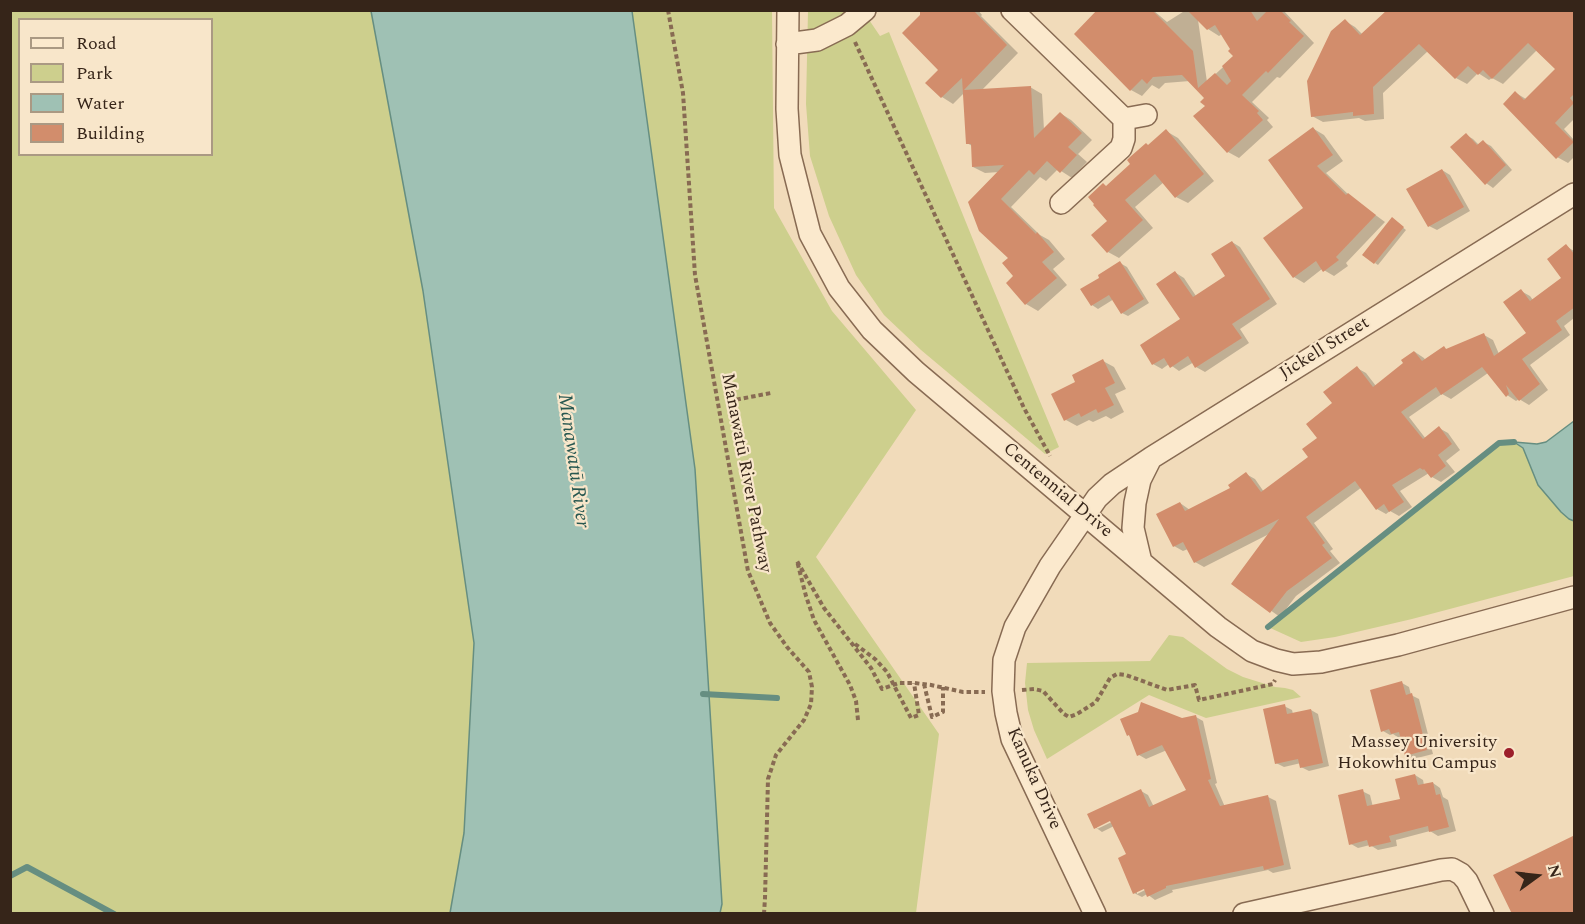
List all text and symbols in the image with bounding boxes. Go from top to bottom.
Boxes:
legend [18,18,213,156]
text: Road [76,30,117,57]
text: Park [76,60,113,87]
text: Water [76,90,124,117]
text: Building [76,120,145,147]
street label: Jickell Street [1276,313,1374,385]
street label: Manawatū River Pathway [715,371,775,575]
water label: Manawatū River [551,392,593,530]
street label: Centennial Drive [998,439,1116,543]
street label: Kanuka Drive [1001,725,1065,833]
place label: Massey University Hokowhitu Campus [1337,732,1497,774]
marker: Massey University Hokowhitu Campus [1502,746,1516,760]
north arrow [1507,846,1567,906]
text: N [1541,862,1568,881]

